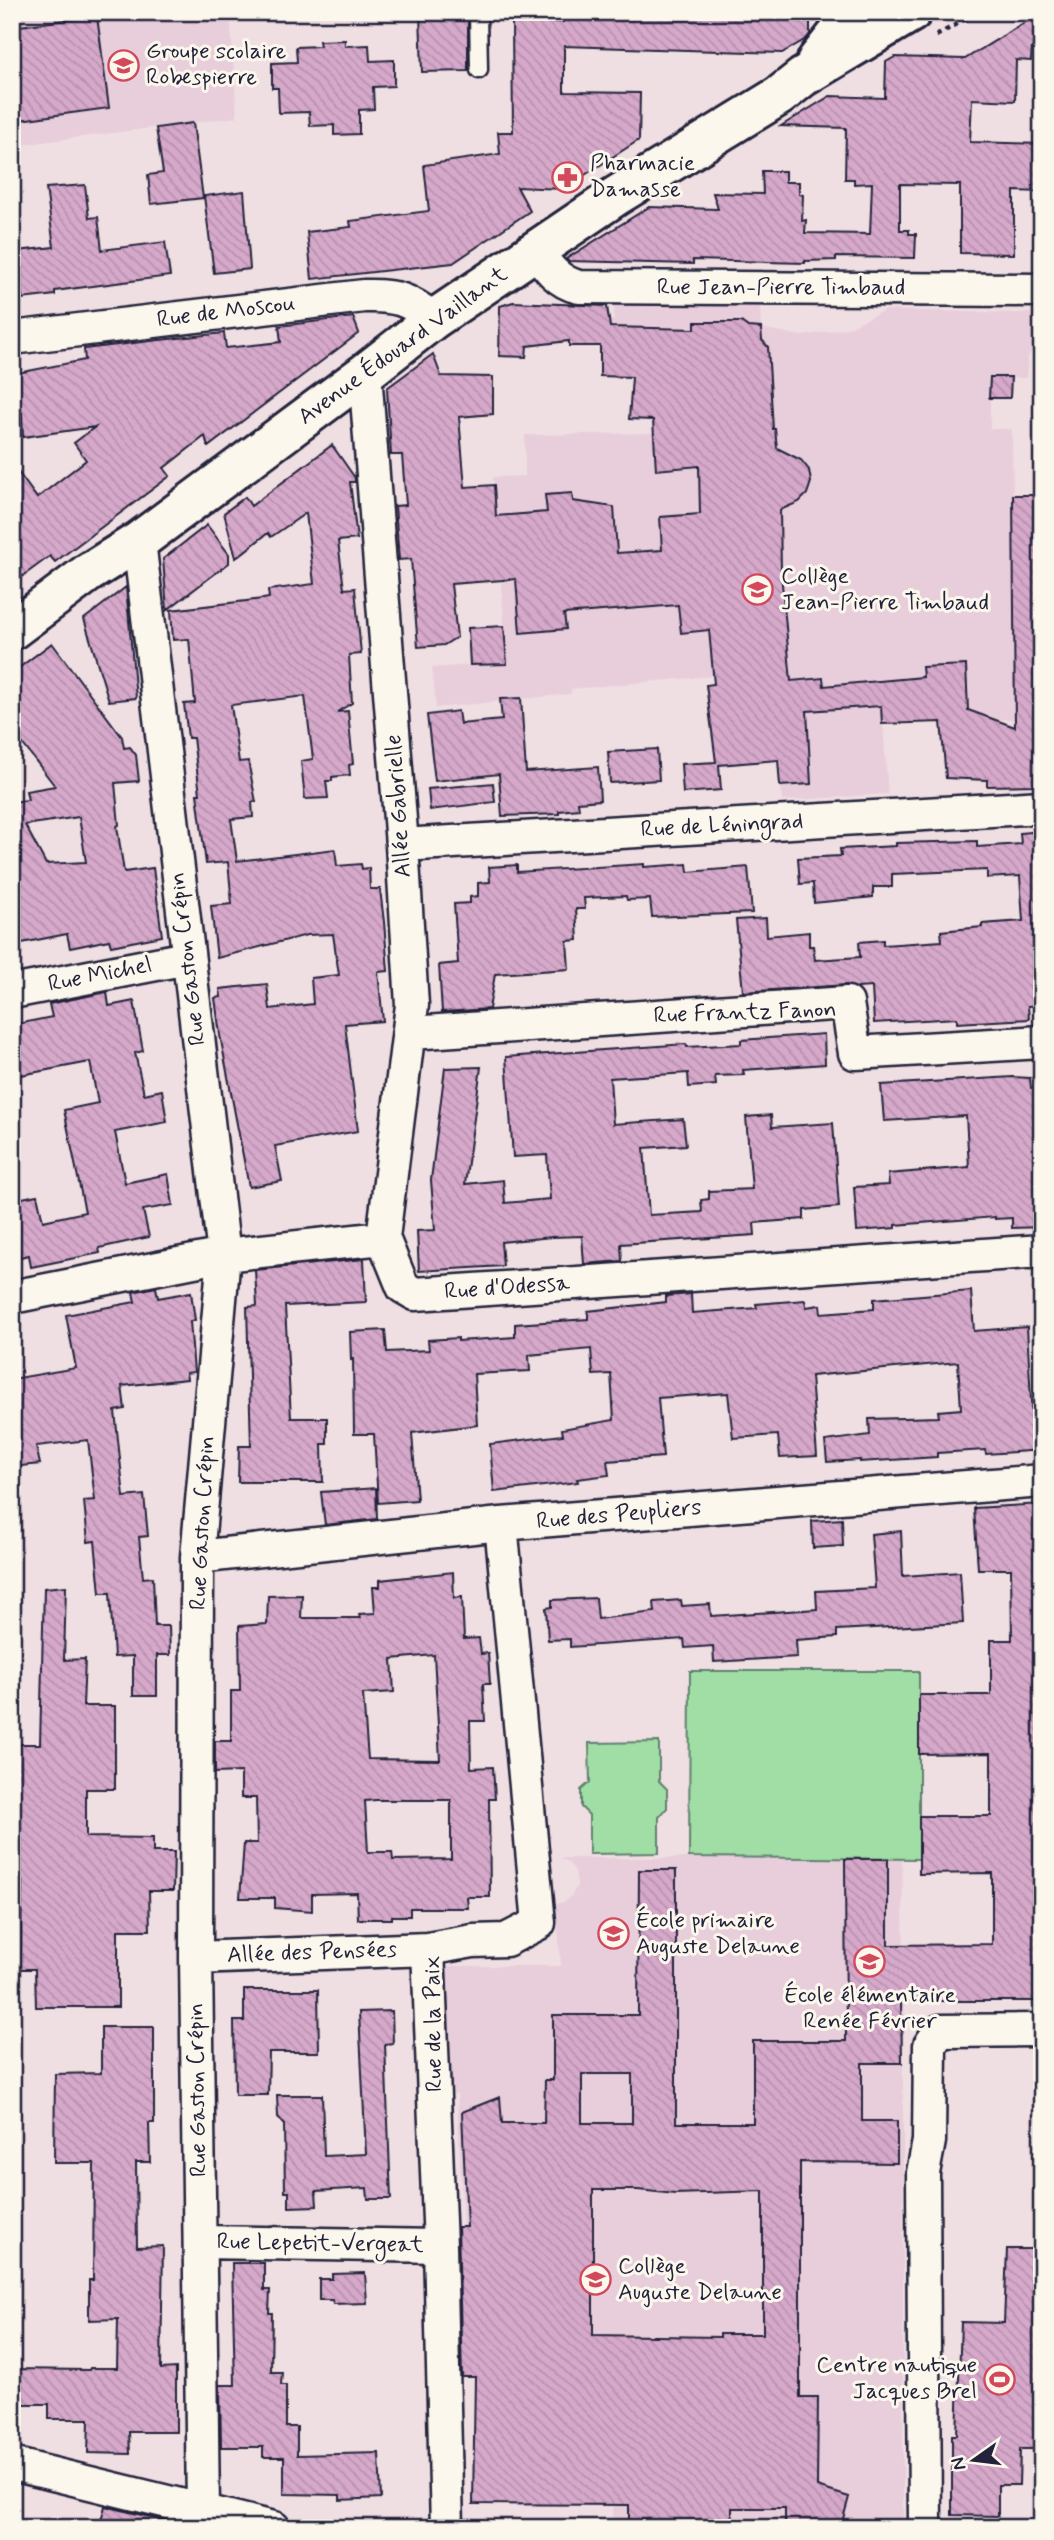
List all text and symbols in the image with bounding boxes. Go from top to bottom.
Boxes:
place label: Groupe scolaire Robespierre [146,37,286,93]
school or university icon: Groupe scolaire Robespierre [106,48,140,82]
place label: Pharmacie Damasse [590,149,695,205]
pharmacy icon: Pharmacie Damasse [550,160,584,194]
street label: Avenue Édouard Vaillant [292,259,514,432]
street label: Rue Jean-Pierre Timbaud [657,273,905,303]
street label: Rue de Moscou [155,289,297,335]
place label: Collège Jean-Pierre Timbaud [781,562,989,618]
school or university icon: Collège Jean-Pierre Timbaud [741,573,775,607]
street label: Allée Gabrielle [379,733,419,879]
street label: Rue de Léningrad [640,807,804,847]
street label: Rue Gaston Crépin [162,871,214,1047]
street label: Rue Michel [45,950,155,1000]
street label: Rue Frantz Fanon [653,995,837,1031]
street label: Rue d'Odessa [443,1269,571,1307]
street label: Rue Gaston Crépin [183,1435,223,1611]
street label: Rue des Peupliers [535,1493,703,1537]
place label: École primaire Auguste Delaune [636,1905,800,1962]
school or university icon: École primaire Auguste Delaune [596,1917,630,1951]
street label: Allée des Pensées [227,1935,397,1971]
school or university icon: École élémentaire Renée Février [853,1945,887,1979]
street label: Rue de la Paix [418,1956,450,2092]
place label: École élémentaire Renée Février [784,1980,956,2037]
street label: Rue Gaston Crépin [181,2003,215,2177]
street label: Rue Lepetit-Vergeat [216,2227,424,2263]
place label: Collège Auguste Delaune [618,2252,782,2308]
school or university icon: Collège Auguste Delaune [578,2263,612,2297]
place label: Centre nautique Jacques Brel [816,2351,977,2407]
sports icon: Centre nautique Jacques Brel [983,2362,1017,2396]
north arrow [939,2424,1009,2494]
text: N [945,2455,973,2473]

